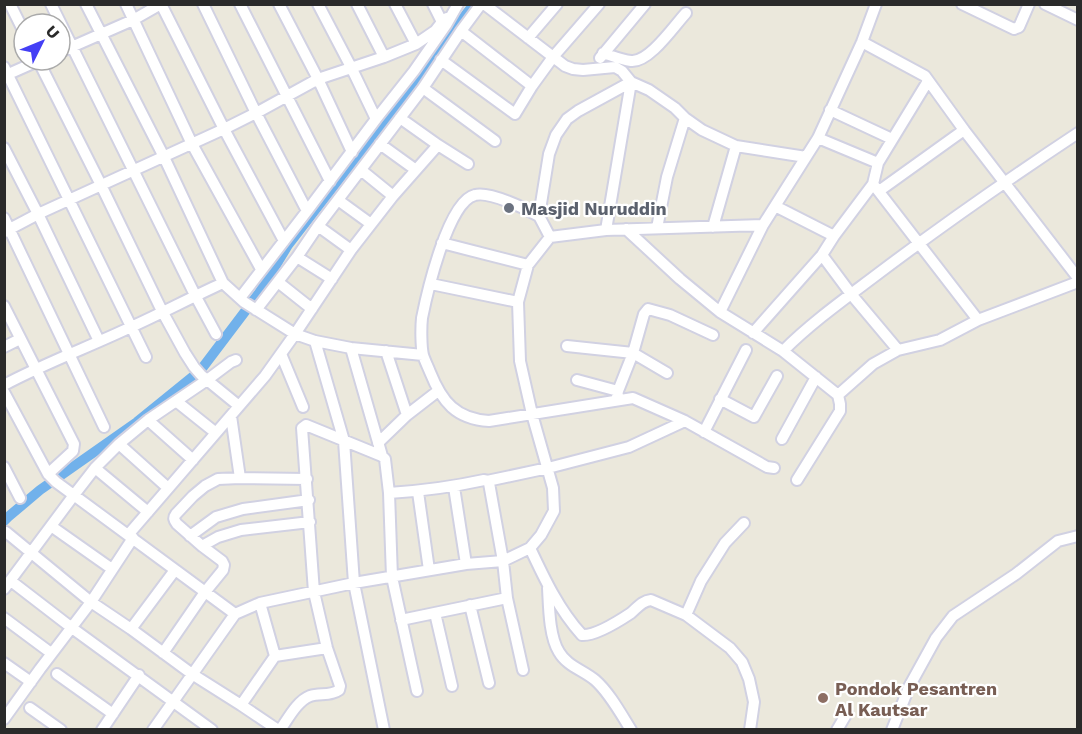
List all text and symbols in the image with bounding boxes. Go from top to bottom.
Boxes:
north arrow [12,12,72,72]
text: U [42,21,63,43]
place label: Masjid Nuruddin [521,198,667,219]
marker: Masjid Nuruddin [502,201,516,215]
place label: Pondok Pesantren Al Kautsar [835,678,997,720]
marker: Pondok Pesantren Al Kautsar [816,691,830,705]

